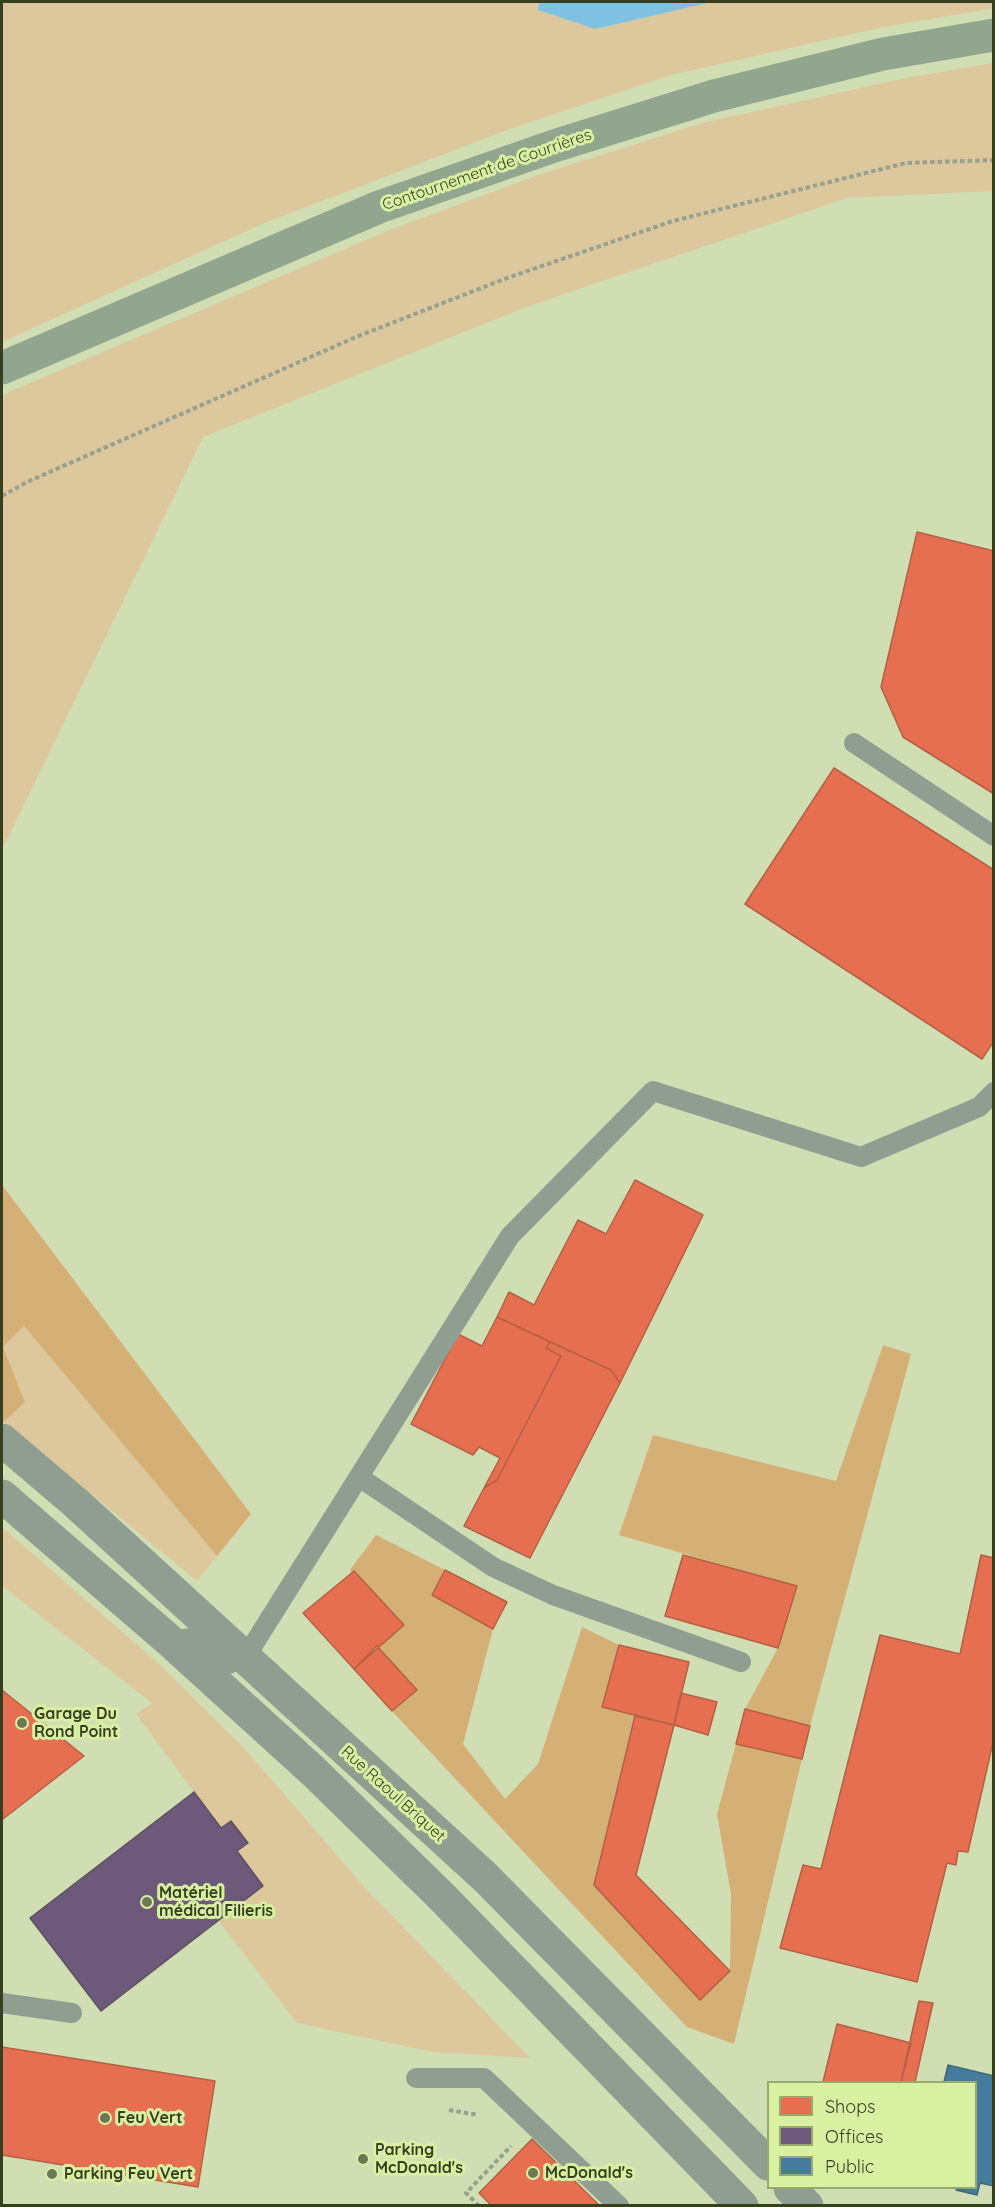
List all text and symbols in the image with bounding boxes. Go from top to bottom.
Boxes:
street label: Contournement de Courrières [380,125,594,215]
place label: Garage Du Rond Point [34,1704,118,1742]
marker: Garage Du Rond Point [15,1716,29,1730]
street label: Rue Raoul Briquet [337,1742,449,1846]
place label: Matériel médical Filieris [159,1883,273,1921]
marker: Matériel médical Filieris [140,1895,154,1909]
legend [767,2081,977,2189]
text: Shops [825,2095,876,2118]
place label: Feu Vert [117,2108,182,2128]
marker: Feu Vert [98,2111,112,2125]
text: Offices [825,2125,884,2148]
place label: Parking McDonald's [375,2140,463,2178]
marker: Parking McDonald's [356,2152,370,2166]
text: Public [825,2155,874,2178]
place label: McDonald's [545,2163,633,2183]
place label: Parking Feu Vert [64,2164,193,2184]
marker: McDonald's [526,2166,540,2180]
marker: Parking Feu Vert [45,2167,59,2181]

